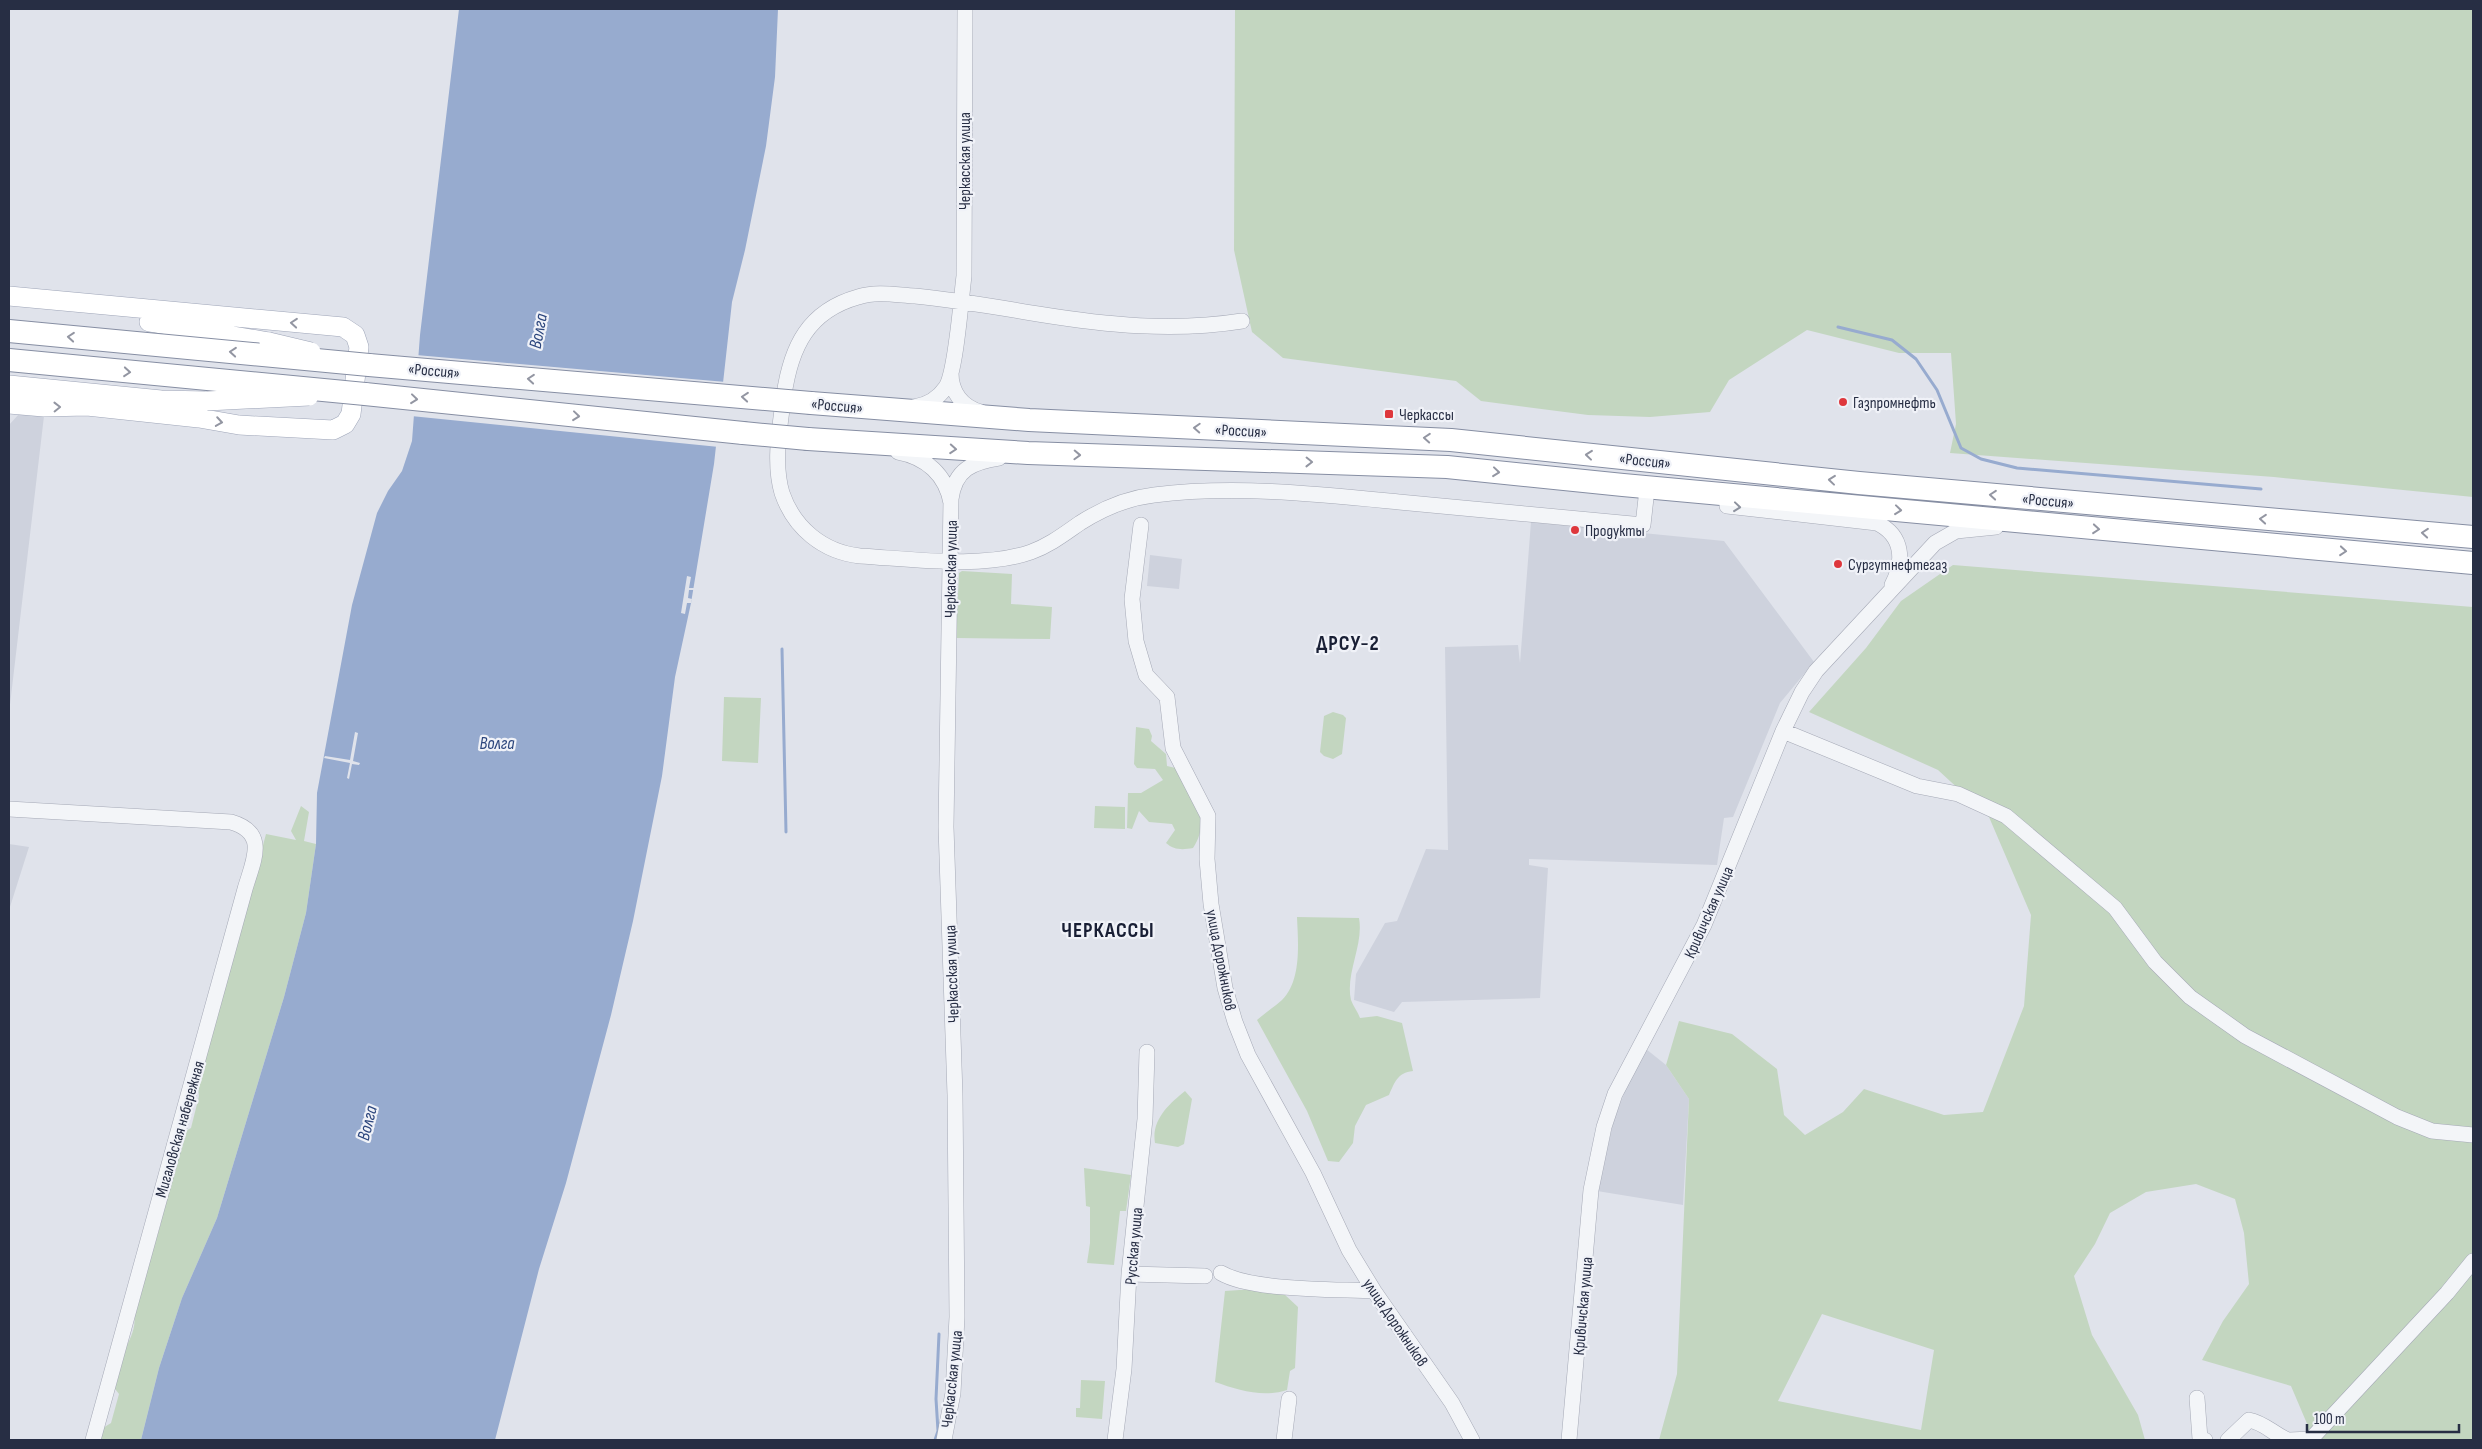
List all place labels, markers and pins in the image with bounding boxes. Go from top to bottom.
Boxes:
place label: Газпромнефть [1853,394,1936,413]
marker: Газпромнефть [1837,396,1849,408]
place label: Черкассы [1399,406,1454,425]
marker: Черкассы [1383,408,1395,420]
place label: Продукты [1585,522,1645,541]
marker: Продукты [1569,524,1581,536]
place label: Сургутнефтегаз [1848,556,1947,575]
marker: Сургутнефтегаз [1832,558,1844,570]

